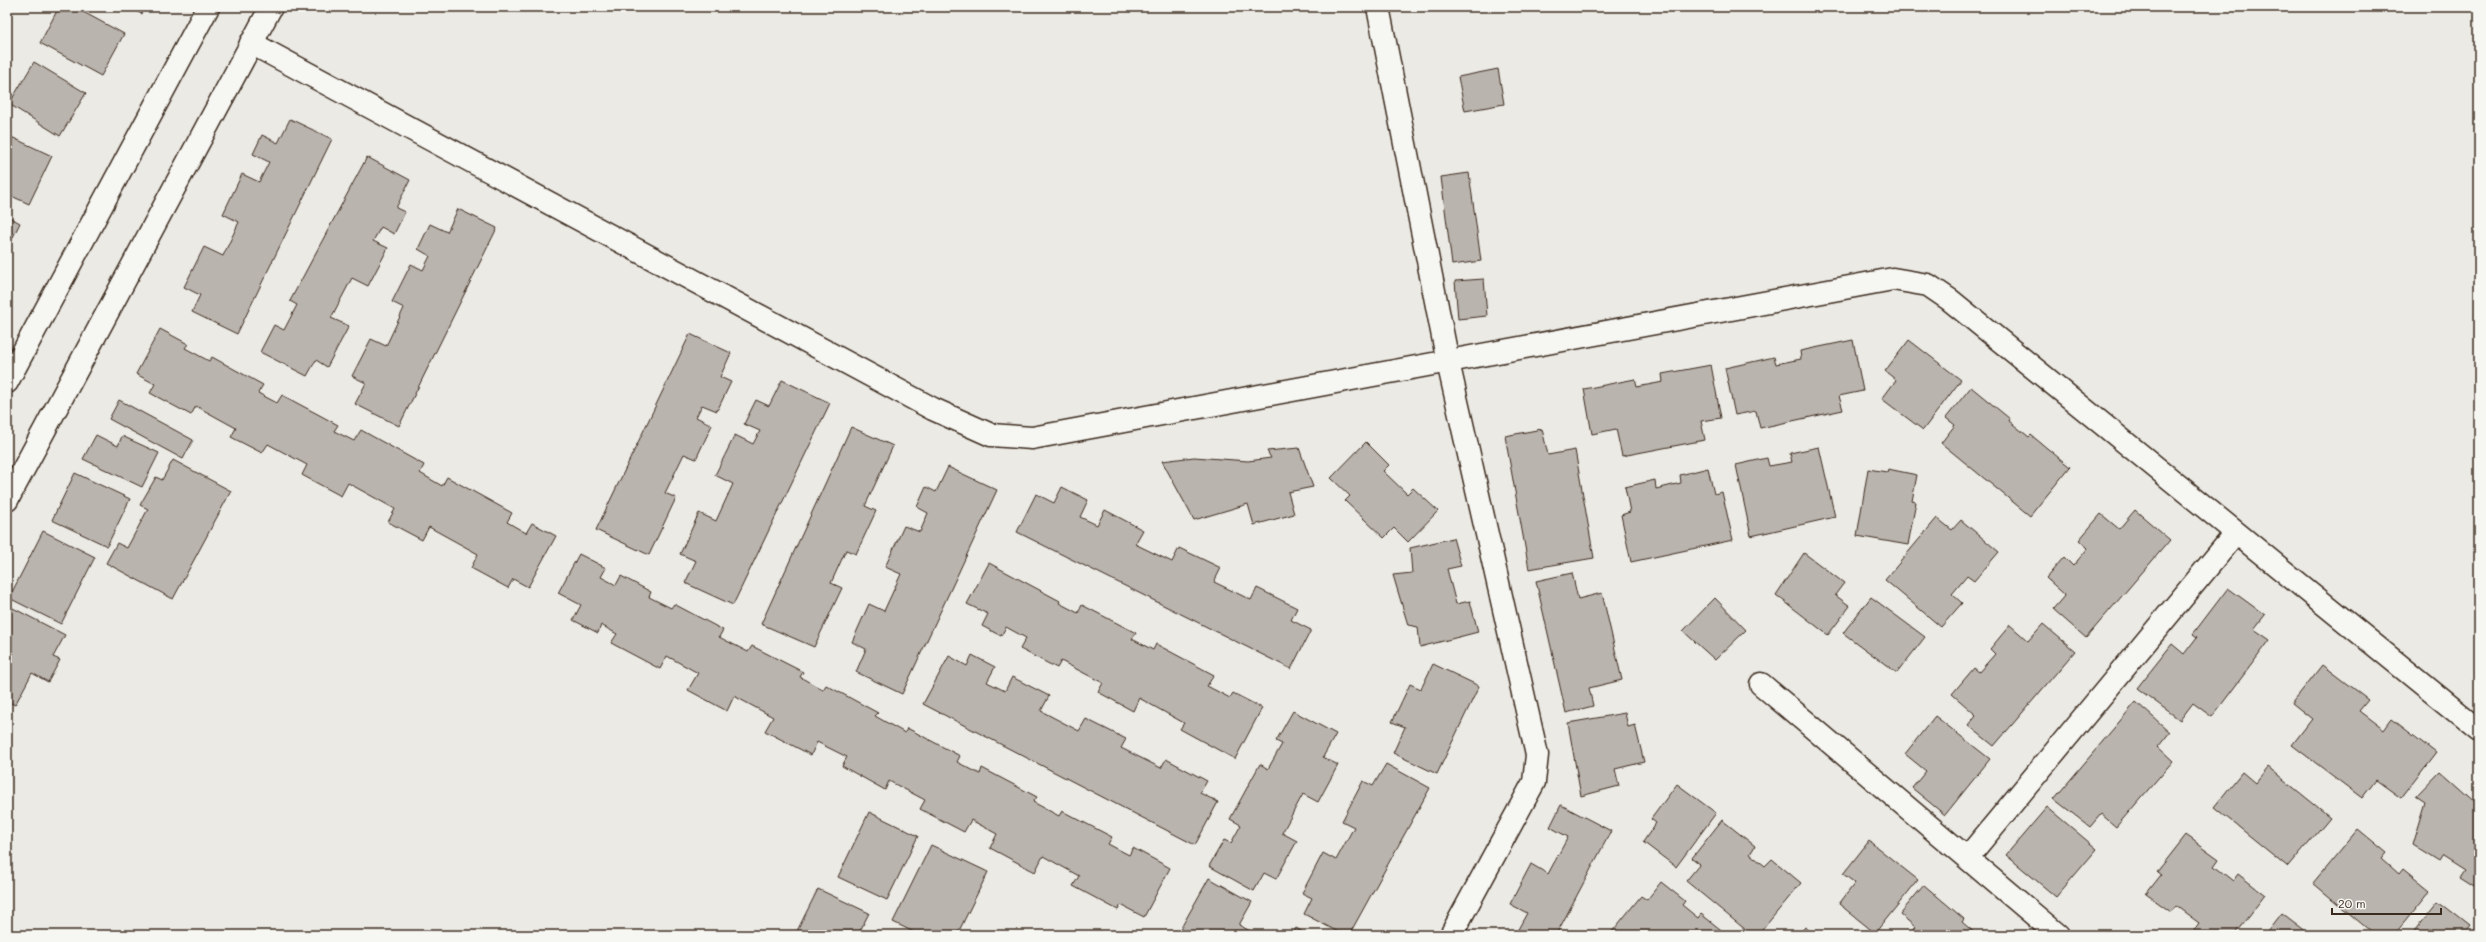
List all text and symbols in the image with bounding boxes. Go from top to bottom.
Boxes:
scale bar [2332,890,2441,916]
text: 20 m [2338,895,2366,911]

